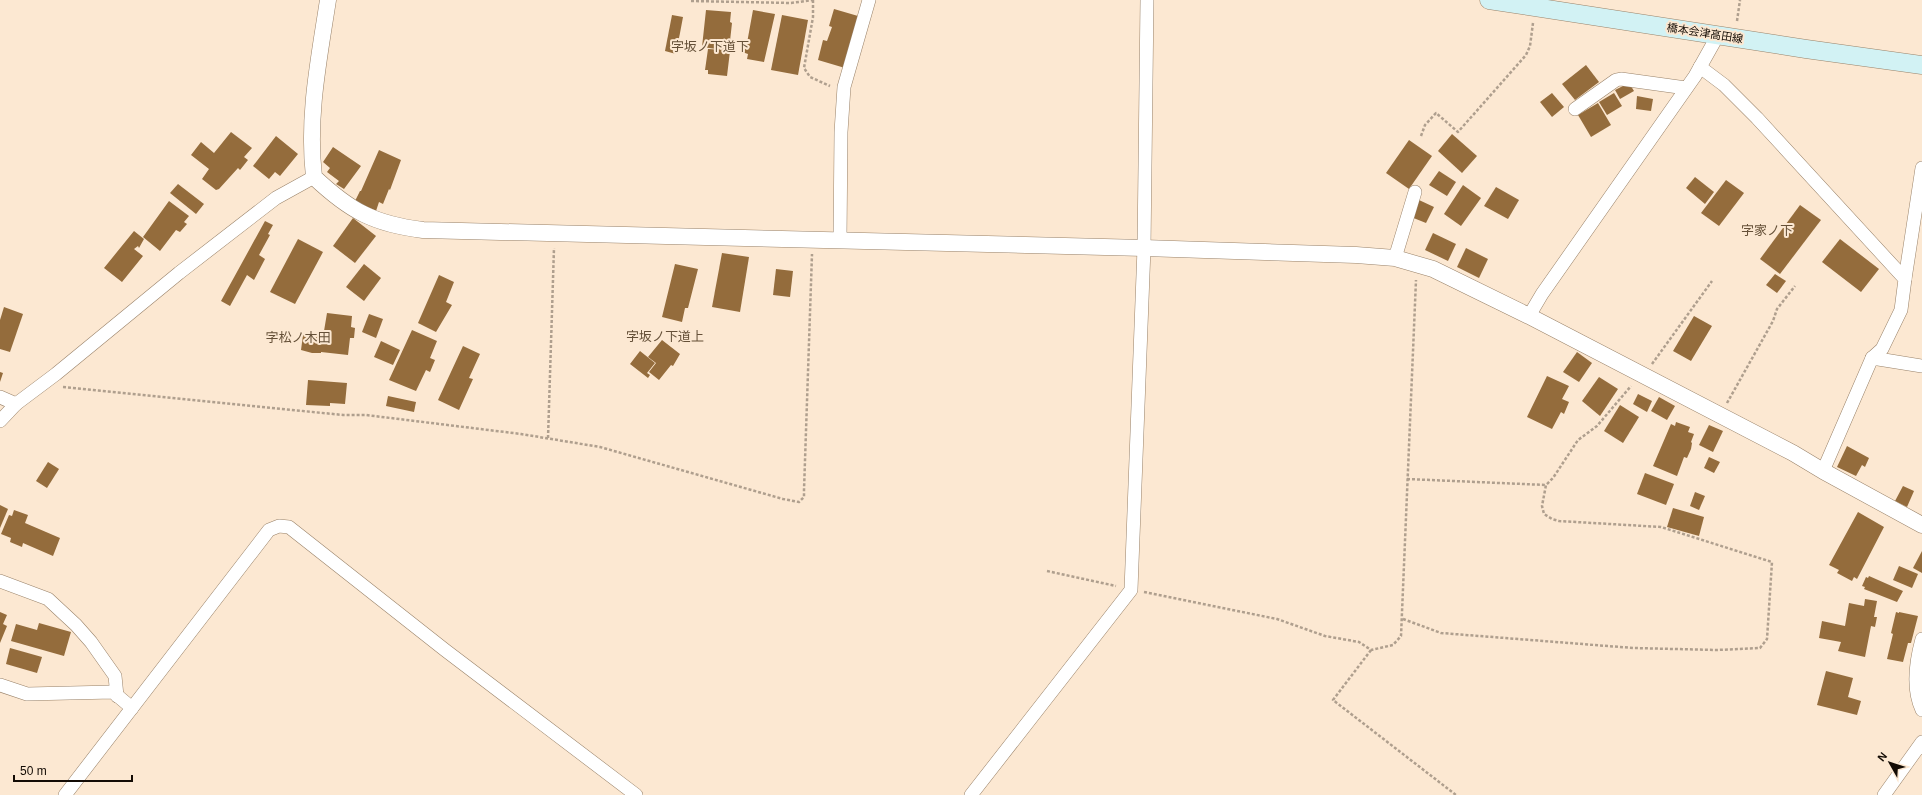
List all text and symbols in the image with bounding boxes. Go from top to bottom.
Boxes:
street label: 橋本会津高田線 [1666,21,1744,45]
district label: 字坂ノ下道下 [671,39,749,54]
district label: 字家ノ下 [1741,223,1793,238]
district label: 字坂ノ下道上 [626,329,704,344]
district label: 字松ノ木田 [265,330,331,345]
north arrow [1870,743,1910,783]
text: N [1875,750,1889,764]
scale bar [14,757,132,783]
text: 50 m [20,764,47,778]

